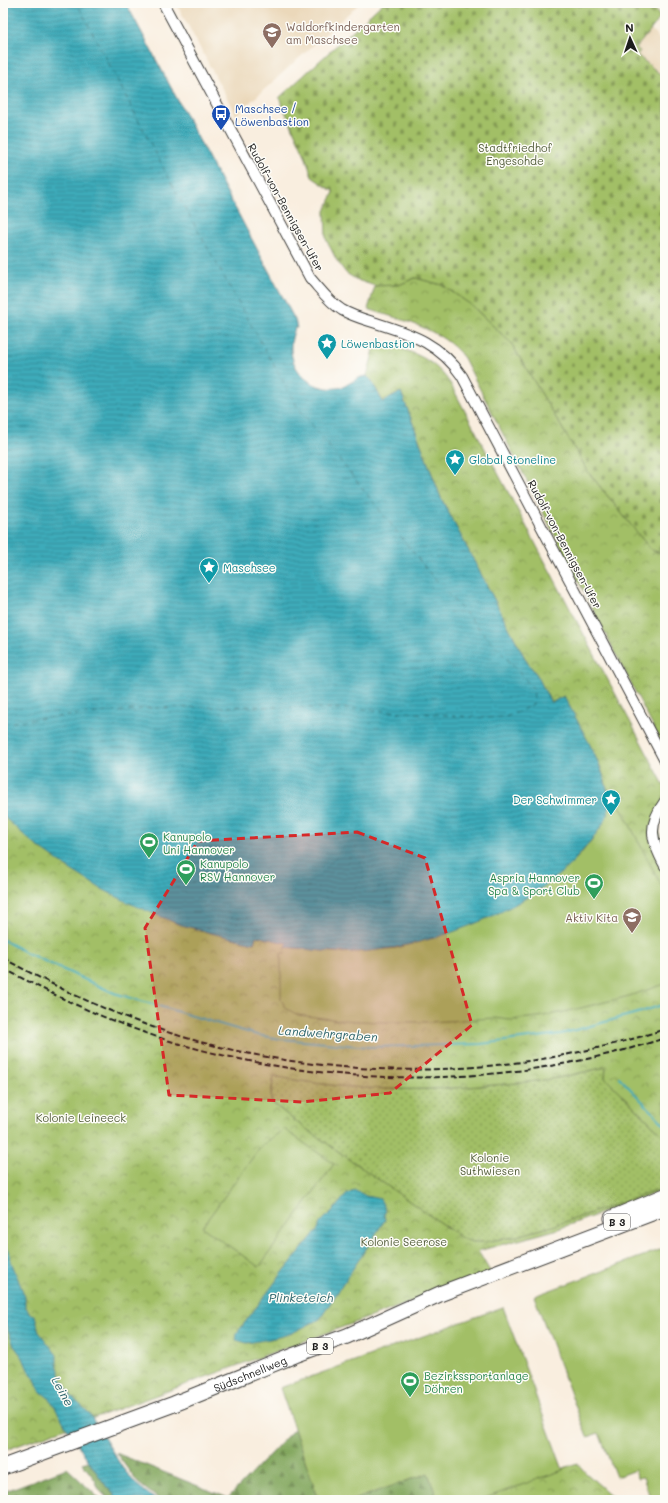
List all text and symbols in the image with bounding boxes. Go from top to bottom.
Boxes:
north arrow [610,18,650,58]
place label: Waldorfkindergarten am Maschsee [286,19,400,47]
text: N [625,20,634,35]
school or university icon: Waldorfkindergarten am Maschsee [261,21,283,49]
place label: Maschsee / Löwenbastion [235,101,309,129]
bus stop icon: Maschsee / Löwenbastion [210,103,232,131]
park label: Stadtfriedhof Engesohde [478,140,553,168]
street label: Rudolf-von-Bennigsen-Ufer [245,141,327,273]
place icon: Löwenbastion [316,332,338,360]
place label: Löwenbastion [341,336,415,351]
place icon: Global Stoneline [444,448,466,476]
place label: Global Stoneline [469,452,556,467]
street label: Rudolf-von-Bennigsen-Ufer [525,477,605,611]
place icon: Maschsee [198,556,220,584]
place label: Maschsee [223,560,276,575]
place icon: Der Schwimmer [600,788,622,816]
place label: Der Schwimmer [513,792,597,807]
place label: Kanupolo Uni Hannover [163,829,235,857]
sports icon: Kanupolo Uni Hannover [138,831,160,859]
place label: Kanupolo RSV Hannover [200,856,275,884]
sports icon: Kanupolo RSV Hannover [175,858,197,886]
place label: Aspria Hannover Spa & Sport Club [488,870,580,898]
sports icon: Aspria Hannover Spa & Sport Club [583,872,605,900]
school or university icon: Aktiv Kita [621,906,643,934]
place label: Aktiv Kita [565,910,618,925]
water label: Landwehrgraben [278,1022,379,1044]
park label: Kolonie Leineeck [36,1110,126,1125]
park label: Kolonie Suthwiesen [460,1150,520,1178]
road number: B 3 [604,1214,630,1230]
park label: Kolonie Seerose [361,1234,447,1249]
water label: Plinketeich [269,1289,334,1305]
road number: B 3 [307,1338,333,1354]
street label: Südschnellweg [211,1352,289,1395]
place label: Bezirkssportanlage Döhren [424,1368,529,1396]
sports icon: Bezirkssportanlage Döhren [399,1370,421,1398]
water label: Leine [48,1373,78,1409]

